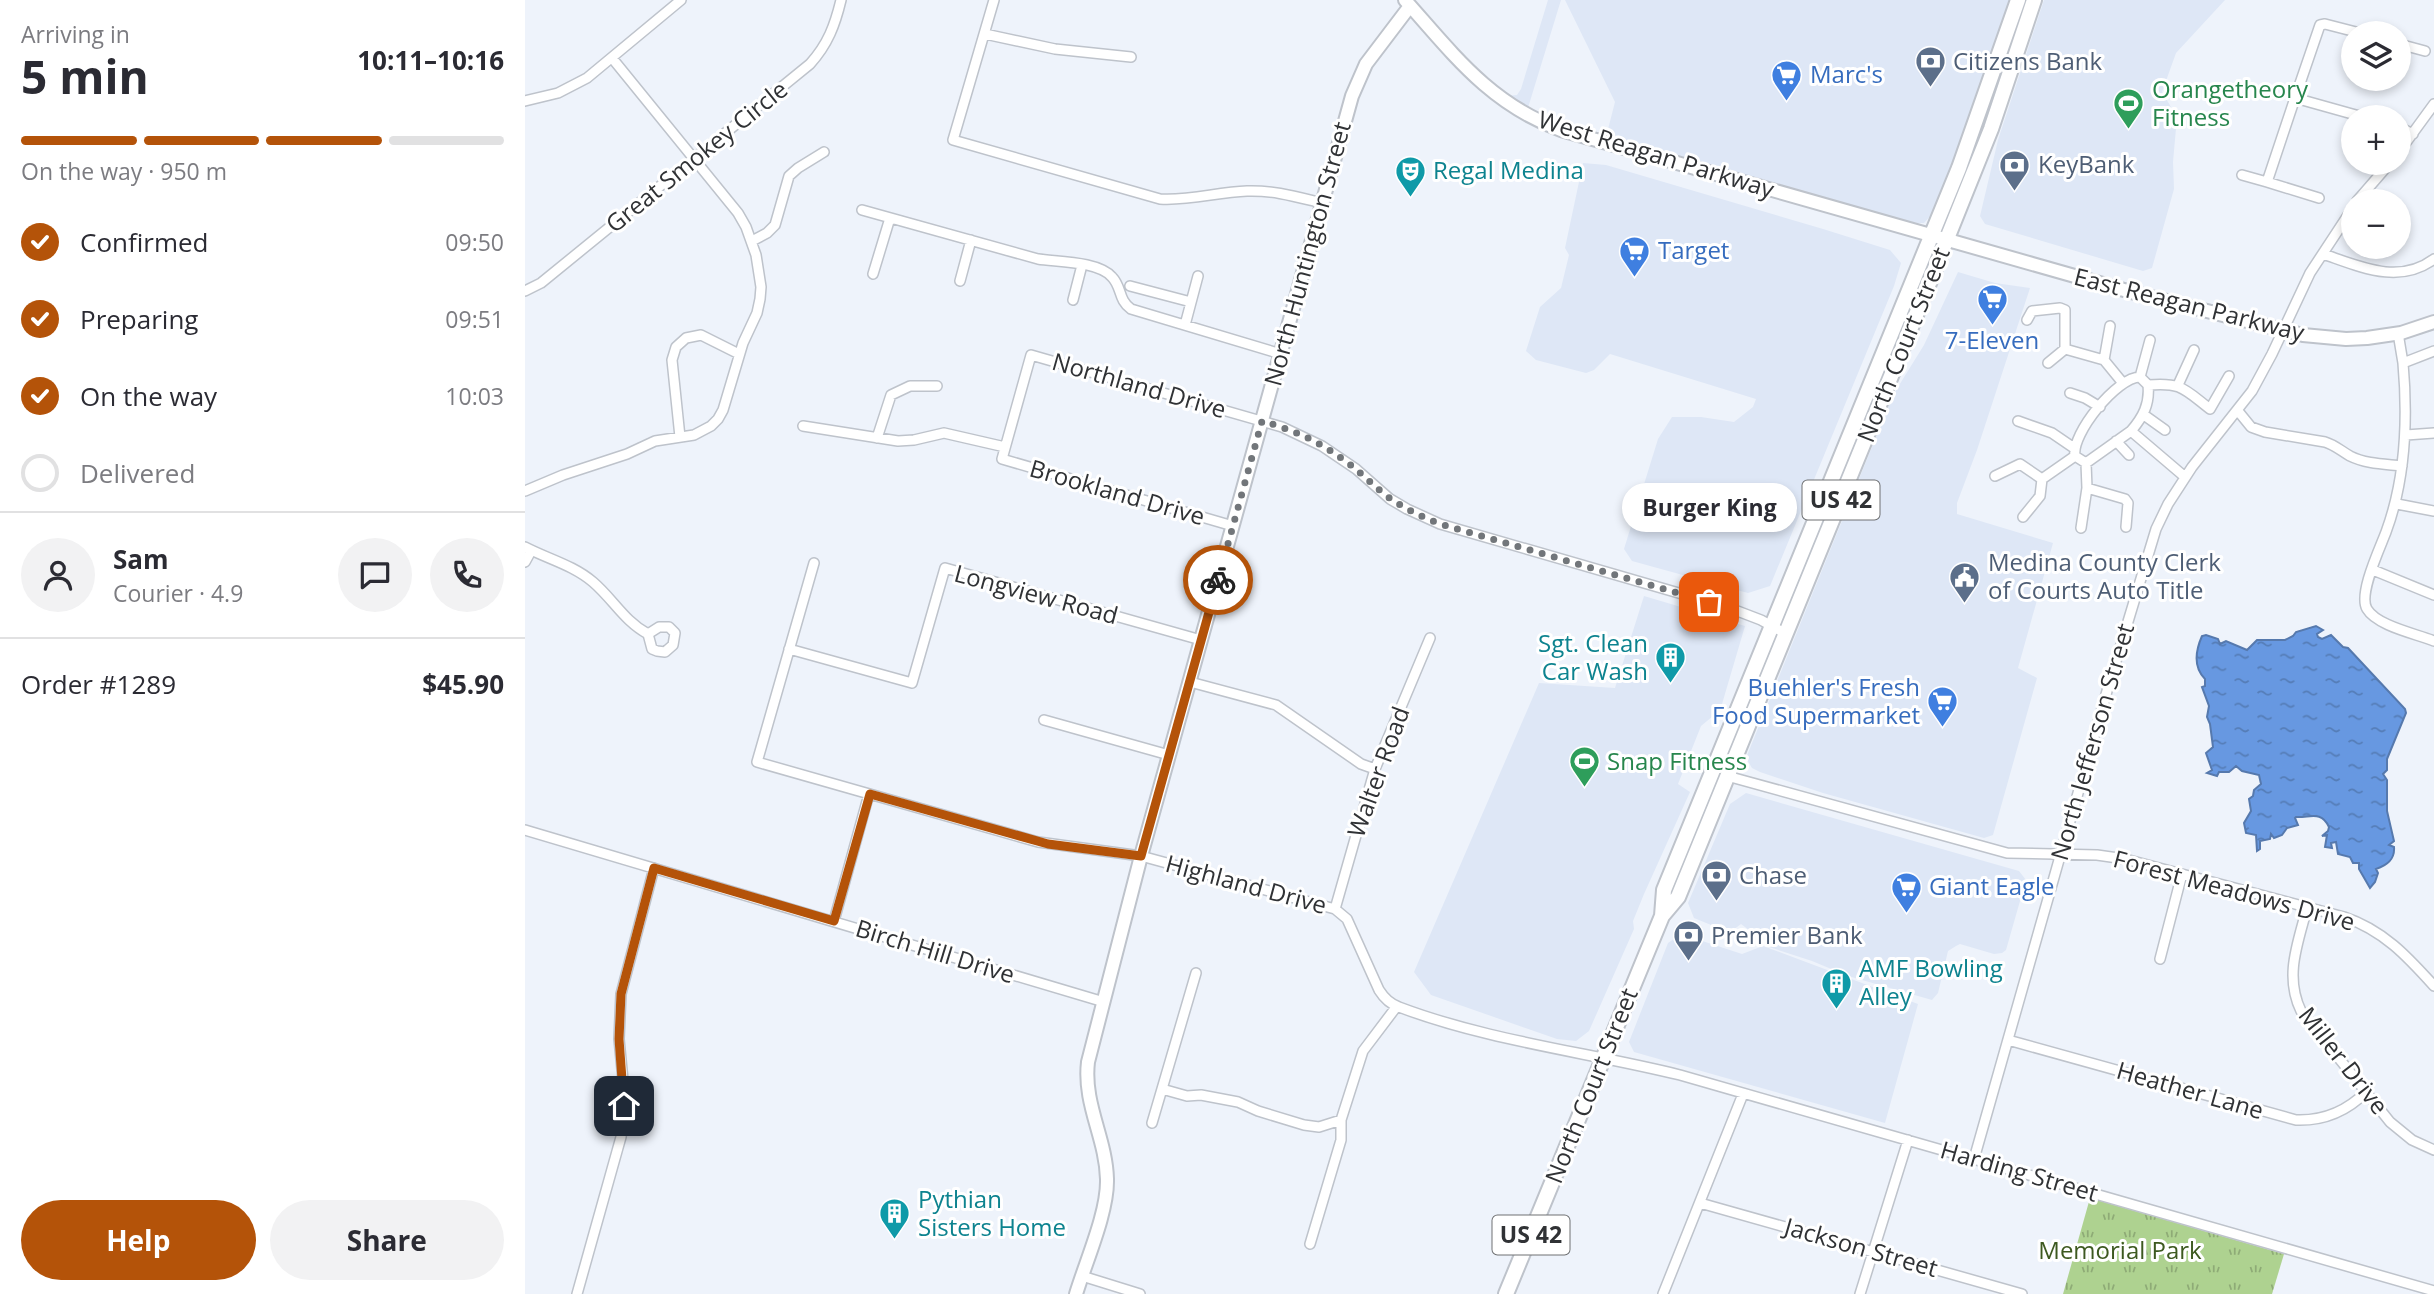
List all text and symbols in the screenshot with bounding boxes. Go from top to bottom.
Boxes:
text: Arriving in [21,18,130,50]
map controls [2341,21,2411,259]
button: layers [2341,21,2411,91]
text: 10:11–10:16 [357,42,504,78]
place label: Citizens Bank [1953,44,2102,77]
text: 5 min [21,45,149,107]
bank icon: Citizens Bank [1913,45,1947,89]
place label: Marc's [1810,57,1883,90]
supermarket icon: Marc's [1770,58,1804,102]
street label: Great Smokey Circle [598,72,794,239]
place label: Orangetheory Fitness [2152,72,2309,133]
sports icon: Orangetheory Fitness [2112,87,2146,131]
street label: West Reagan Parkway [1534,102,1779,205]
button: + [2341,105,2411,175]
street label: North Huntington Street [1255,118,1358,389]
place label: KeyBank [2038,147,2135,180]
bank icon: KeyBank [1998,148,2032,192]
place label: Regal Medina [1433,153,1584,186]
theatre icon: Regal Medina [1393,154,1427,198]
text: On the way · 950 m [21,155,227,187]
button: − [2341,189,2411,259]
icon: check [21,223,59,261]
text: Confirmed [80,224,208,260]
text: 09:50 [445,226,504,258]
place label: Target [1658,233,1729,266]
supermarket icon: Target [1618,234,1652,278]
street label: North Court Street [1848,242,1957,447]
street label: East Reagan Parkway [2071,259,2309,348]
supermarket icon: 7-Eleven [1975,282,2009,326]
icon: check [21,300,59,338]
text: Preparing [80,301,198,337]
text: 09:51 [445,303,504,335]
place label: 7-Eleven [1945,323,2039,356]
street label: Northland Drive [1049,344,1230,425]
icon: check [21,377,59,415]
text: On the way [80,378,217,414]
text: 10:03 [445,380,504,412]
street label: Brookland Drive [1026,451,1209,532]
text: Delivered [80,455,195,491]
road number: US 42 [1803,480,1879,520]
callout: Burger King [1621,483,1797,532]
text: Burger King [1642,491,1777,523]
button: person [21,538,95,612]
button: chat [338,538,412,612]
button: phone [430,538,504,612]
text: Sam [113,541,169,577]
courier [1183,545,1253,615]
place label: Medina County Clerk of Courts Auto Title [1988,545,2221,606]
street label: Longview Road [951,556,1122,631]
public building icon: Medina County Clerk of Courts Auto Title [1948,560,1982,604]
icon: bike [1199,561,1237,599]
pin [1679,572,1739,632]
text: Courier · 4.9 [113,577,243,609]
icon: bag [1690,583,1728,621]
street label: North Jefferson Street [2042,619,2141,864]
place label: Sgt. Clean Car Wash [1538,626,1648,687]
building icon: Sgt. Clean Car Wash [1654,641,1688,685]
text: Order #1289 [21,666,176,702]
text: $45.90 [422,666,504,702]
place label: Buehler's Fresh Food Supermarket [1712,670,1920,731]
supermarket icon: Buehler's Fresh Food Supermarket [1926,685,1960,729]
street label: Walter Road [1339,702,1417,841]
place label: Snap Fitness [1607,744,1747,777]
sports icon: Snap Fitness [1567,745,1601,789]
street label: Forest Meadows Drive [2110,841,2359,938]
street label: Highland Drive [1162,846,1330,921]
place label: Chase [1739,858,1807,891]
bank icon: Chase [1699,859,1733,903]
place label: Giant Eagle [1929,869,2055,902]
supermarket icon: Giant Eagle [1889,870,1923,914]
street label: Birch Hill Drive [852,911,1019,990]
place label: Premier Bank [1711,918,1863,951]
bank icon: Premier Bank [1671,919,1705,963]
place label: AMF Bowling Alley [1859,951,2003,1012]
building icon: AMF Bowling Alley [1819,966,1853,1010]
street label: North Court Street [1536,983,1645,1188]
street label: Miller Drive [2292,999,2397,1121]
street label: Heather Lane [2113,1053,2268,1126]
pin [594,1076,654,1136]
icon: home [605,1087,643,1125]
street label: Harding Street [1937,1132,2102,1209]
place label: Pythian Sisters Home [918,1182,1066,1243]
building icon: Pythian Sisters Home [878,1197,912,1241]
button: Help [21,1200,256,1280]
button: Share [270,1200,504,1280]
street label: Jackson Street [1779,1208,1942,1284]
road number: US 42 [1493,1216,1569,1254]
park label: Memorial Park [2038,1233,2202,1266]

